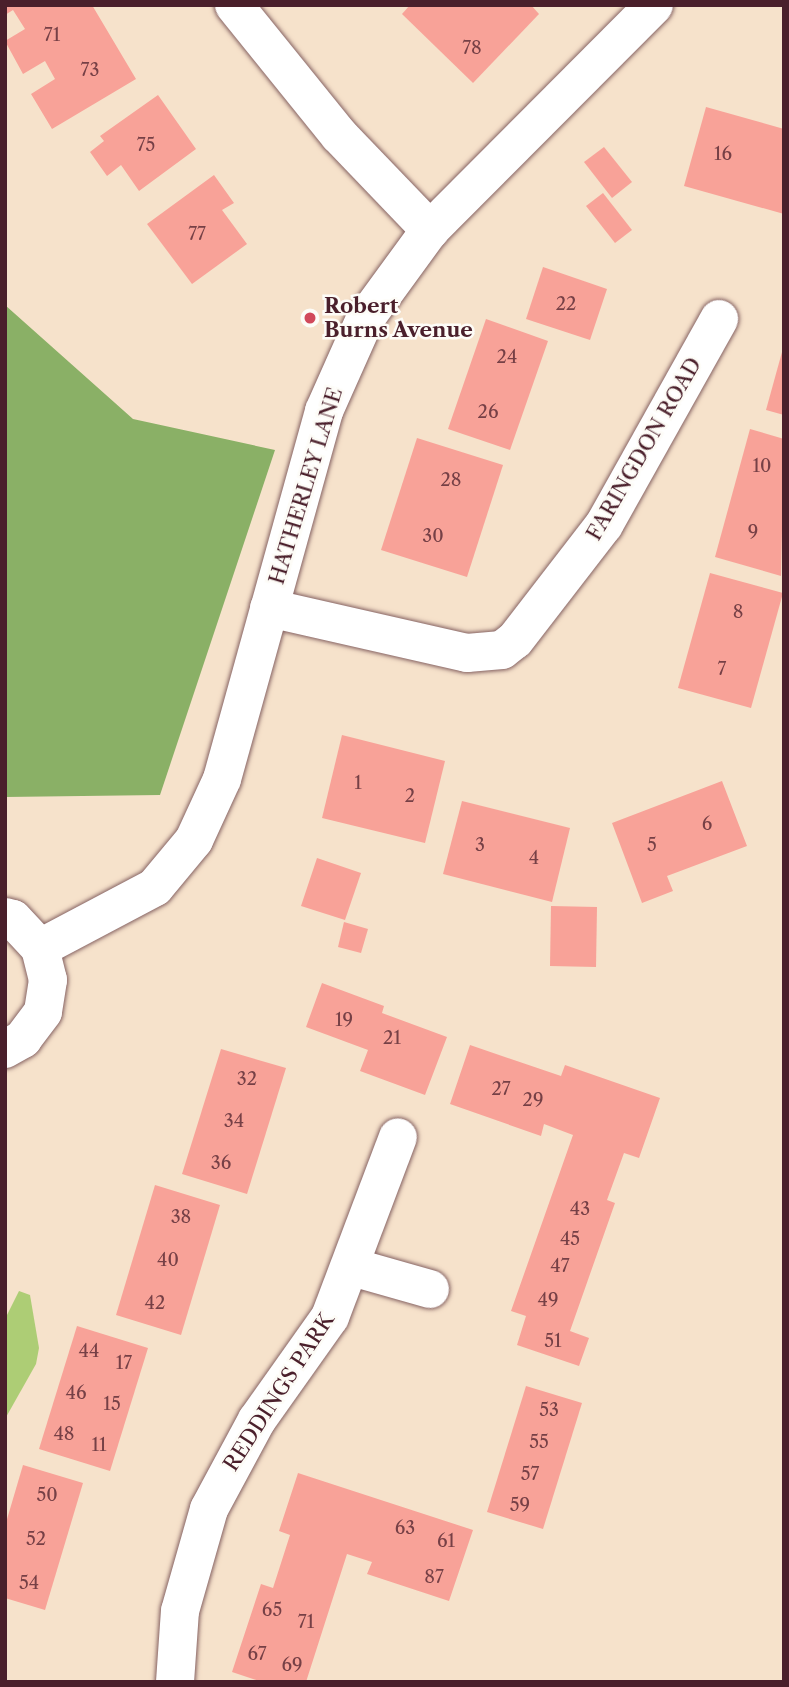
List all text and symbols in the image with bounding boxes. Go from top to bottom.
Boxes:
house number: 71 [44,24,60,46]
house number: 78 [462,37,482,59]
house number: 73 [81,59,99,81]
house number: 75 [137,134,155,156]
house number: 16 [714,143,732,165]
house number: 77 [188,223,206,245]
place label: Robert Burns Avenue [324,293,474,343]
house number: 22 [556,293,576,315]
marker: Robert Burns Avenue [302,310,318,326]
house number: 24 [497,346,517,368]
street label: FARINGDON ROAD [581,353,707,545]
street label: HATHERLEY LANE [264,384,348,588]
house number: 26 [478,401,498,423]
house number: 10 [753,455,771,477]
house number: 28 [440,469,462,491]
house number: 9 [748,521,758,543]
house number: 30 [422,525,444,547]
house number: 8 [733,601,743,623]
house number: 7 [718,658,726,680]
house number: 1 [354,772,362,794]
house number: 2 [405,785,415,807]
house number: 6 [702,813,712,835]
house number: 3 [475,834,485,856]
house number: 5 [647,834,657,856]
house number: 4 [529,847,539,869]
house number: 19 [335,1009,353,1031]
house number: 21 [383,1027,401,1049]
house number: 32 [237,1068,257,1090]
house number: 27 [491,1078,511,1100]
house number: 29 [523,1089,543,1111]
house number: 34 [224,1110,244,1132]
house number: 36 [211,1152,231,1174]
house number: 43 [570,1198,590,1220]
house number: 38 [171,1206,191,1228]
house number: 45 [560,1228,580,1250]
house number: 40 [157,1249,179,1271]
house number: 47 [550,1255,570,1277]
house number: 49 [538,1289,558,1311]
house number: 42 [145,1292,165,1314]
street label: REDDINGS PARK [218,1308,340,1476]
house number: 51 [544,1330,562,1352]
house number: 44 [79,1340,99,1362]
house number: 17 [116,1352,132,1374]
house number: 46 [66,1382,86,1404]
house number: 15 [103,1393,121,1415]
house number: 53 [539,1399,559,1421]
house number: 48 [53,1423,75,1445]
house number: 55 [529,1431,549,1453]
house number: 11 [91,1434,107,1456]
house number: 57 [521,1463,539,1485]
house number: 50 [36,1484,58,1506]
house number: 59 [510,1494,530,1516]
house number: 63 [395,1517,415,1539]
house number: 52 [26,1528,46,1550]
house number: 61 [437,1530,455,1552]
house number: 87 [424,1566,444,1588]
house number: 54 [19,1572,39,1594]
house number: 65 [262,1599,282,1621]
house number: 71 [298,1611,314,1633]
house number: 67 [247,1643,267,1665]
house number: 69 [281,1654,303,1676]

